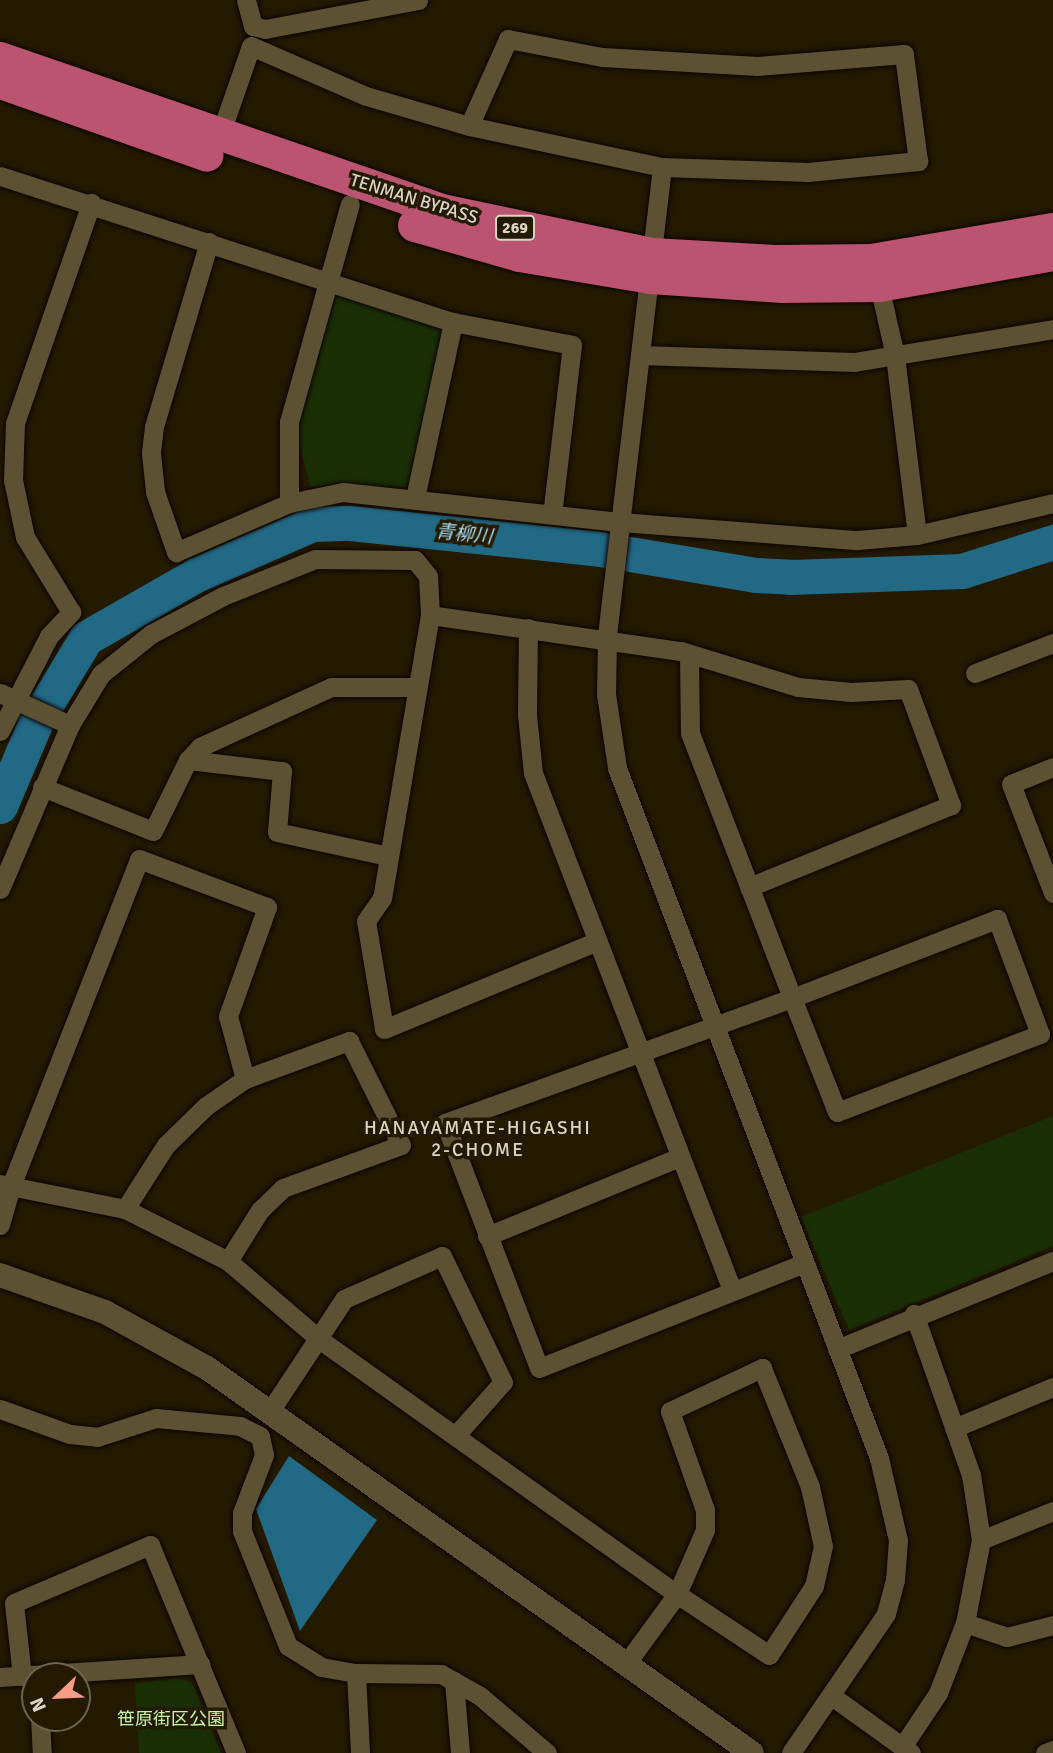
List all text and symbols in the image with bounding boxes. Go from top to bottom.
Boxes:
street label: TENMAN BYPASS [347,169,481,229]
road number: 269 [494,216,536,240]
water label: 青柳川 [434,521,494,549]
district label: HANAYAMATE-HIGASHI 2-CHOME [366,1118,590,1162]
north arrow [21,1662,91,1732]
text: N [25,1694,52,1715]
park label: 笹原街区公園 [117,1708,225,1730]

